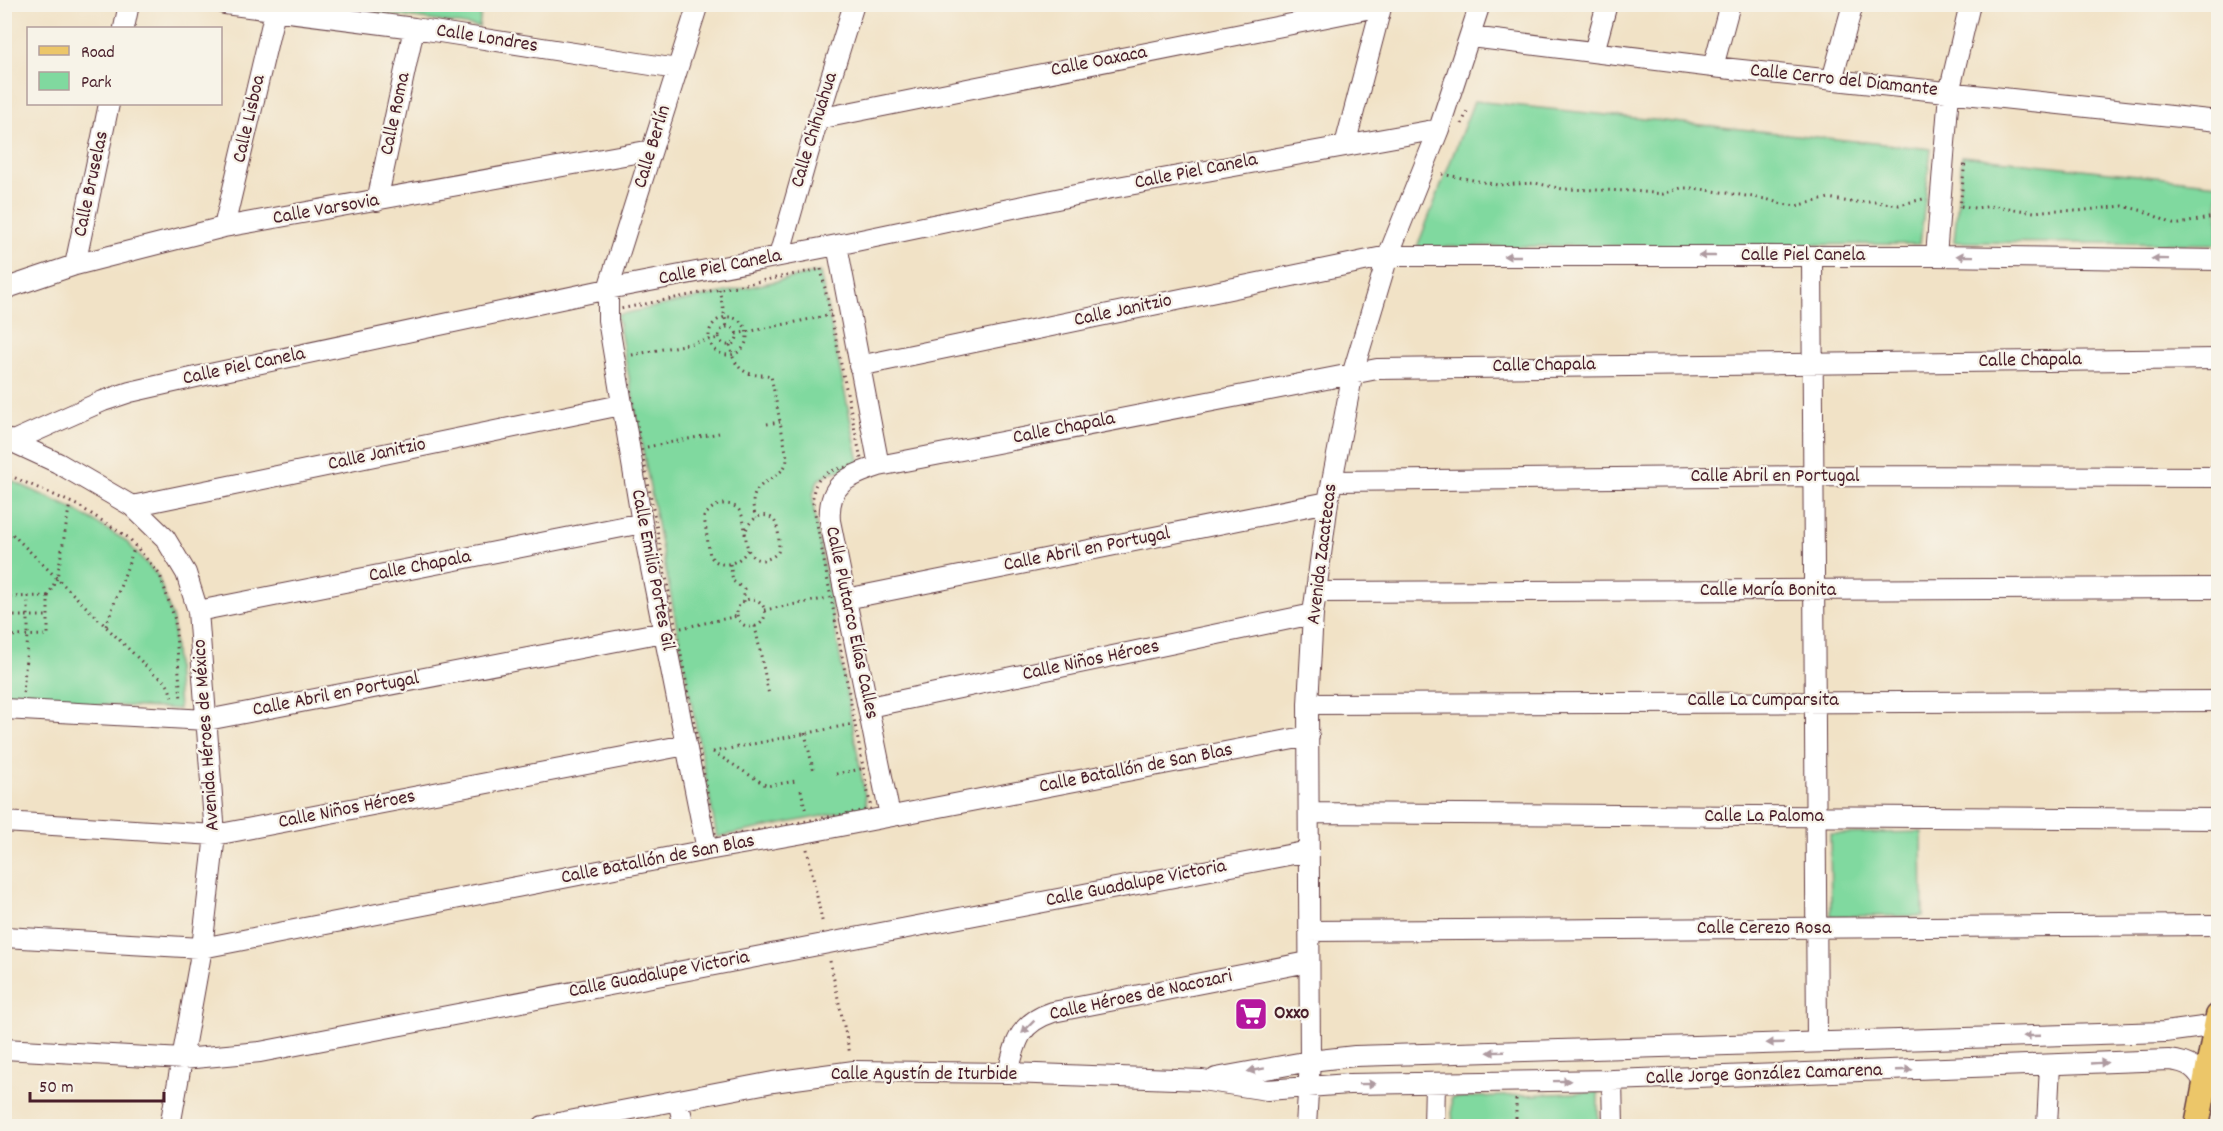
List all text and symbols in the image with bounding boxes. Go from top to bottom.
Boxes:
street label: Calle Londres [434,17,540,61]
legend [27,27,222,105]
street label: Calle Oaxaca [1049,39,1150,85]
text: Road [81,41,115,66]
street label: Calle Cerro del Diamante [1749,57,1939,105]
street label: Calle Chihuahua [784,68,846,191]
street label: Calle Roma [374,69,419,158]
text: Park [81,71,112,96]
street label: Calle Lisboa [226,72,274,166]
street label: Calle Berlín [627,102,679,192]
street label: Calle Bruselas [67,129,117,239]
street label: Calle Piel Canela [1132,146,1260,198]
street label: Calle Varsovia [271,187,382,233]
street label: Calle Piel Canela [656,242,784,294]
street label: Calle Piel Canela [1741,242,1866,270]
one-way arrow [1503,251,1522,261]
one-way arrow [1698,251,1717,261]
one-way arrow [1956,251,1975,261]
one-way arrow [2151,254,2170,264]
street label: Calle Janitzio [1072,287,1175,335]
street label: Calle Piel Canela [180,340,308,394]
street label: Calle Chapala [1978,346,2083,376]
street label: Calle Chapala [1492,351,1597,381]
street label: Calle Chapala [1011,405,1118,453]
street label: Calle Janitzio [326,431,429,479]
street label: Calle Abril en Portugal [1690,463,1860,491]
street label: Avenida Zacatecas [1300,482,1346,626]
street label: Calle Emilio Portes Gil [623,487,681,653]
street label: Calle Abril en Portugal [1001,520,1173,580]
street label: Calle Plutarco Elías Calles [817,524,885,722]
street label: Calle Chapala [367,543,474,591]
street label: Calle María Bonita [1700,577,1837,605]
street label: Calle Niños Héroes [1020,633,1162,689]
street label: Avenida Héroes de México [186,638,228,832]
street label: Calle Abril en Portugal [250,665,422,725]
street label: Calle La Cumparsita [1687,687,1839,715]
street label: Calle Batallón de San Blas [1037,736,1235,802]
street label: Calle Niños Héroes [276,783,418,837]
street label: Calle La Paloma [1704,803,1824,831]
street label: Calle Batallón de San Blas [559,827,757,893]
street label: Calle Guadalupe Victoria [1043,853,1229,915]
street label: Calle Cerezo Rosa [1697,915,1832,943]
street label: Calle Guadalupe Victoria [566,944,752,1006]
street label: Calle Héroes de Nacozari [1047,963,1235,1029]
supermarket icon: Oxxo [1233,996,1269,1032]
place label: Oxxo [1274,1000,1309,1028]
one-way arrow [1022,1019,1036,1033]
one-way arrow [2023,1031,2042,1041]
one-way arrow [1765,1039,1784,1048]
one-way arrow [1486,1047,1505,1057]
street label: Calle Jorge González Camarena [1645,1057,1883,1093]
one-way arrow [2090,1058,2109,1067]
street label: Calle Agustín de Iturbide [831,1061,1018,1089]
scale bar [30,1065,164,1103]
one-way arrow [1895,1065,1914,1075]
one-way arrow [1247,1066,1266,1075]
text: 50 m [39,1076,74,1101]
one-way arrow [1553,1076,1572,1086]
one-way arrow [1358,1079,1377,1089]

